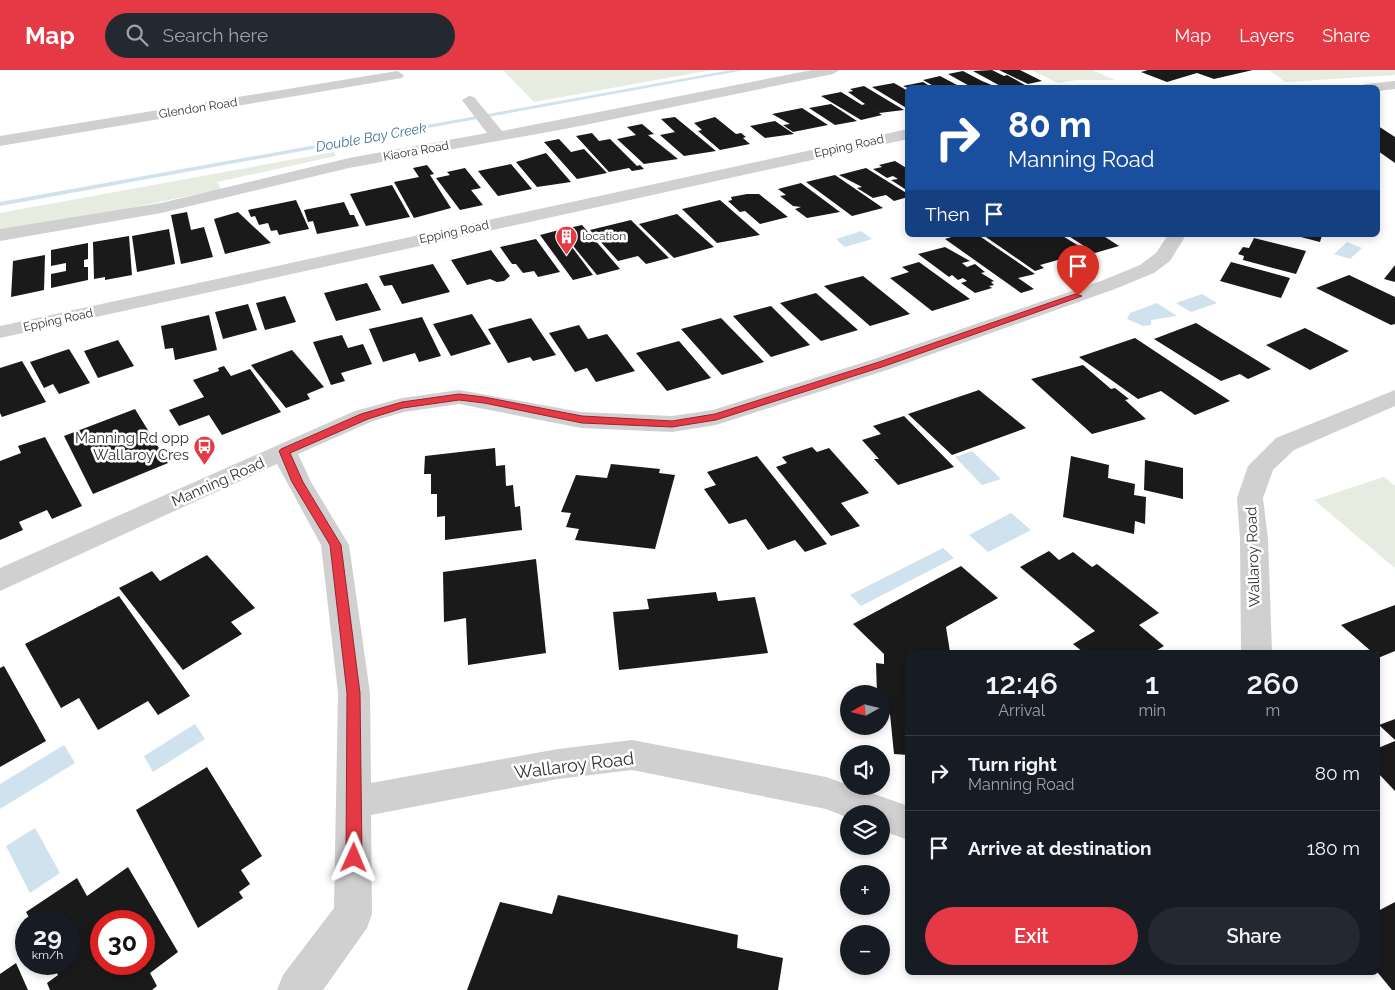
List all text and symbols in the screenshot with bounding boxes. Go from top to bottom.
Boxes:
search box [105,13,455,58]
text: Map [25,21,75,50]
icon: search [123,21,151,49]
text: Search here [163,24,268,46]
text: Map [1175,25,1211,46]
text: Layers [1239,25,1294,46]
text: Share [1322,25,1370,46]
street label: Glendon Road [158,95,238,121]
text: 80 m [1008,104,1092,145]
icon: right [925,105,990,170]
water label: Double Bay Creek [314,119,428,155]
street label: Epping Road [813,132,885,160]
street label: Kiaora Road [382,138,450,164]
text: Manning Road [1008,146,1154,172]
icon: arrive [980,200,1008,228]
text: Then [925,203,970,225]
street label: Epping Road [418,218,490,246]
building icon: location [554,224,578,255]
place label: location [582,229,626,243]
pin [1057,245,1099,296]
icon: arrive [1064,252,1092,280]
street label: Epping Road [22,306,94,334]
place label: Manning Rd opp Wallaroy Cres [75,429,189,464]
bus stop icon: Manning Rd opp Wallaroy Cres [193,435,217,466]
street label: Manning Road [169,453,267,511]
street label: Wallaroy Road [1242,506,1264,608]
text: 12:46 [985,666,1058,701]
text: 1 [1145,666,1159,701]
text: 260 [1246,666,1300,701]
north arrow [840,685,890,735]
map controls [840,685,890,975]
text: Arrival [998,701,1045,720]
text: min [1138,701,1166,720]
text: m [1266,701,1280,720]
button: sound [840,745,890,795]
street label: Wallaroy Road [513,747,635,783]
text: Turn right [968,753,1057,775]
icon: right [925,759,953,787]
text: 80 m [1315,762,1360,784]
text: Manning Road [968,775,1075,794]
button: layers [840,805,890,855]
position arrow [327,831,379,883]
icon: arrive [925,834,953,862]
text: Arrive at destination [968,837,1152,859]
text: 180 m [1307,837,1360,859]
button: + [840,865,890,915]
button: Exit [925,907,1138,965]
button: Share [1148,907,1360,965]
speed limit sign: 30 [90,910,155,975]
text: 29 [33,921,62,951]
button: − [840,925,890,975]
text: km/h [32,948,63,962]

